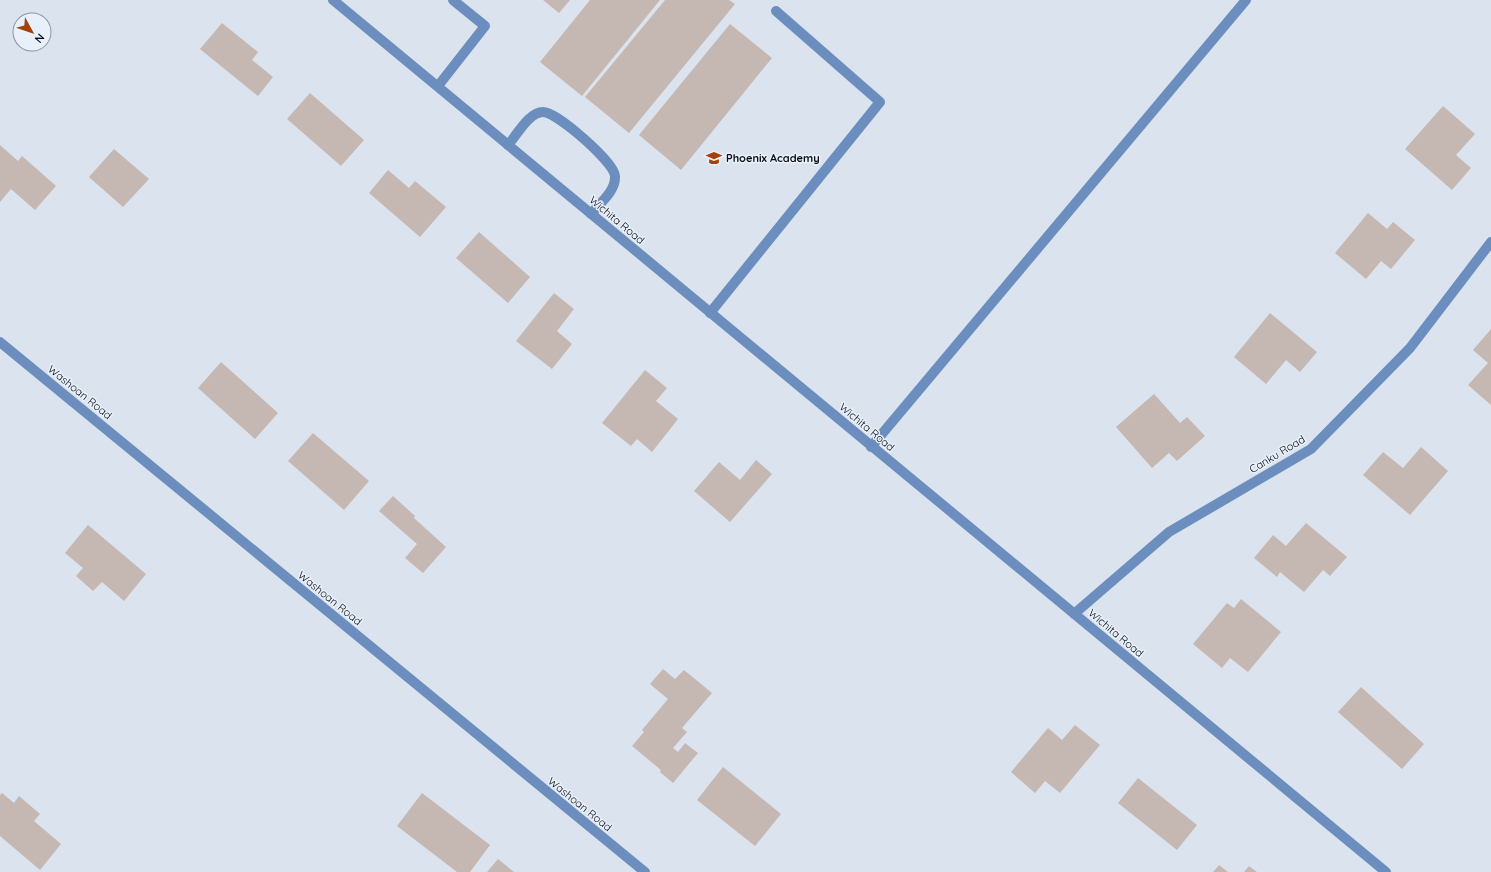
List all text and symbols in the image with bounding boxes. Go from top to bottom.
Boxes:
north arrow [12,12,52,52]
text: N [32,31,48,46]
school or university icon: Phoenix Academy [705,149,723,167]
place label: Phoenix Academy [726,151,820,165]
street label: Wichita Road [586,193,648,247]
street label: Washoan Road [45,362,115,422]
street label: Wichita Road [836,400,898,454]
street label: Canku Road [1247,432,1307,476]
street label: Washoan Road [295,568,365,628]
street label: Wichita Road [1085,606,1147,660]
street label: Washoan Road [545,774,615,834]

